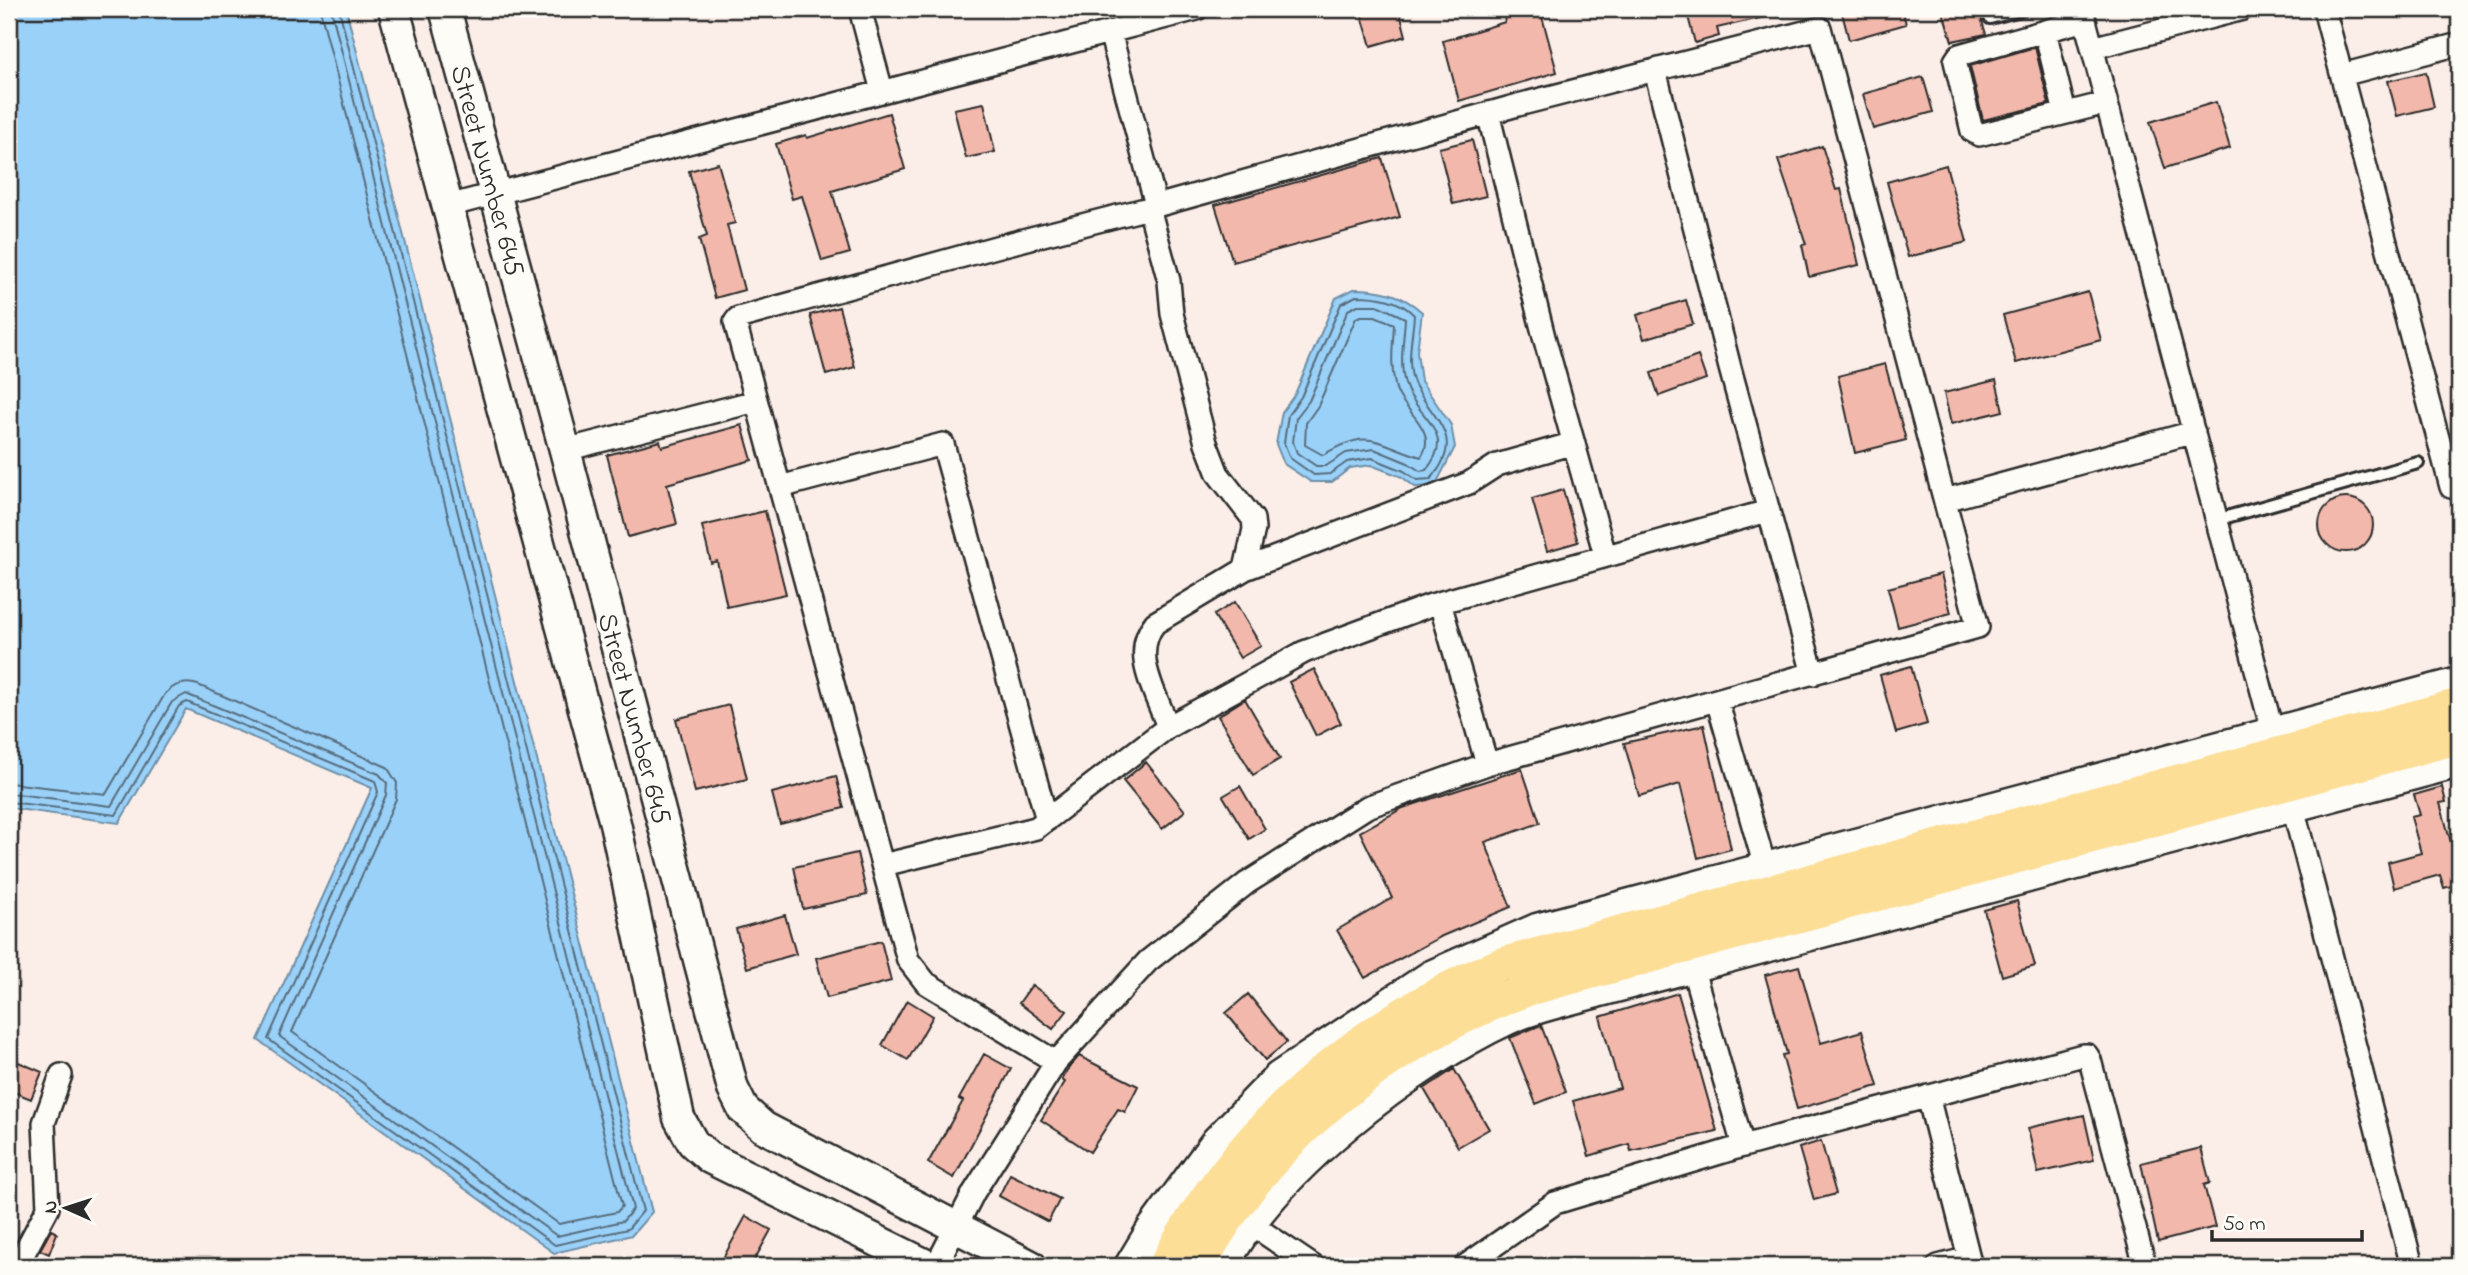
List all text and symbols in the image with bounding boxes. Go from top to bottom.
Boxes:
street label: Street Number 645 [438,61,534,281]
street label: Street Number 645 [585,609,681,829]
north arrow [32,1174,102,1244]
scale bar [2212,1198,2363,1242]
text: N [38,1200,65,1214]
text: 50 m [2223,1210,2266,1240]

